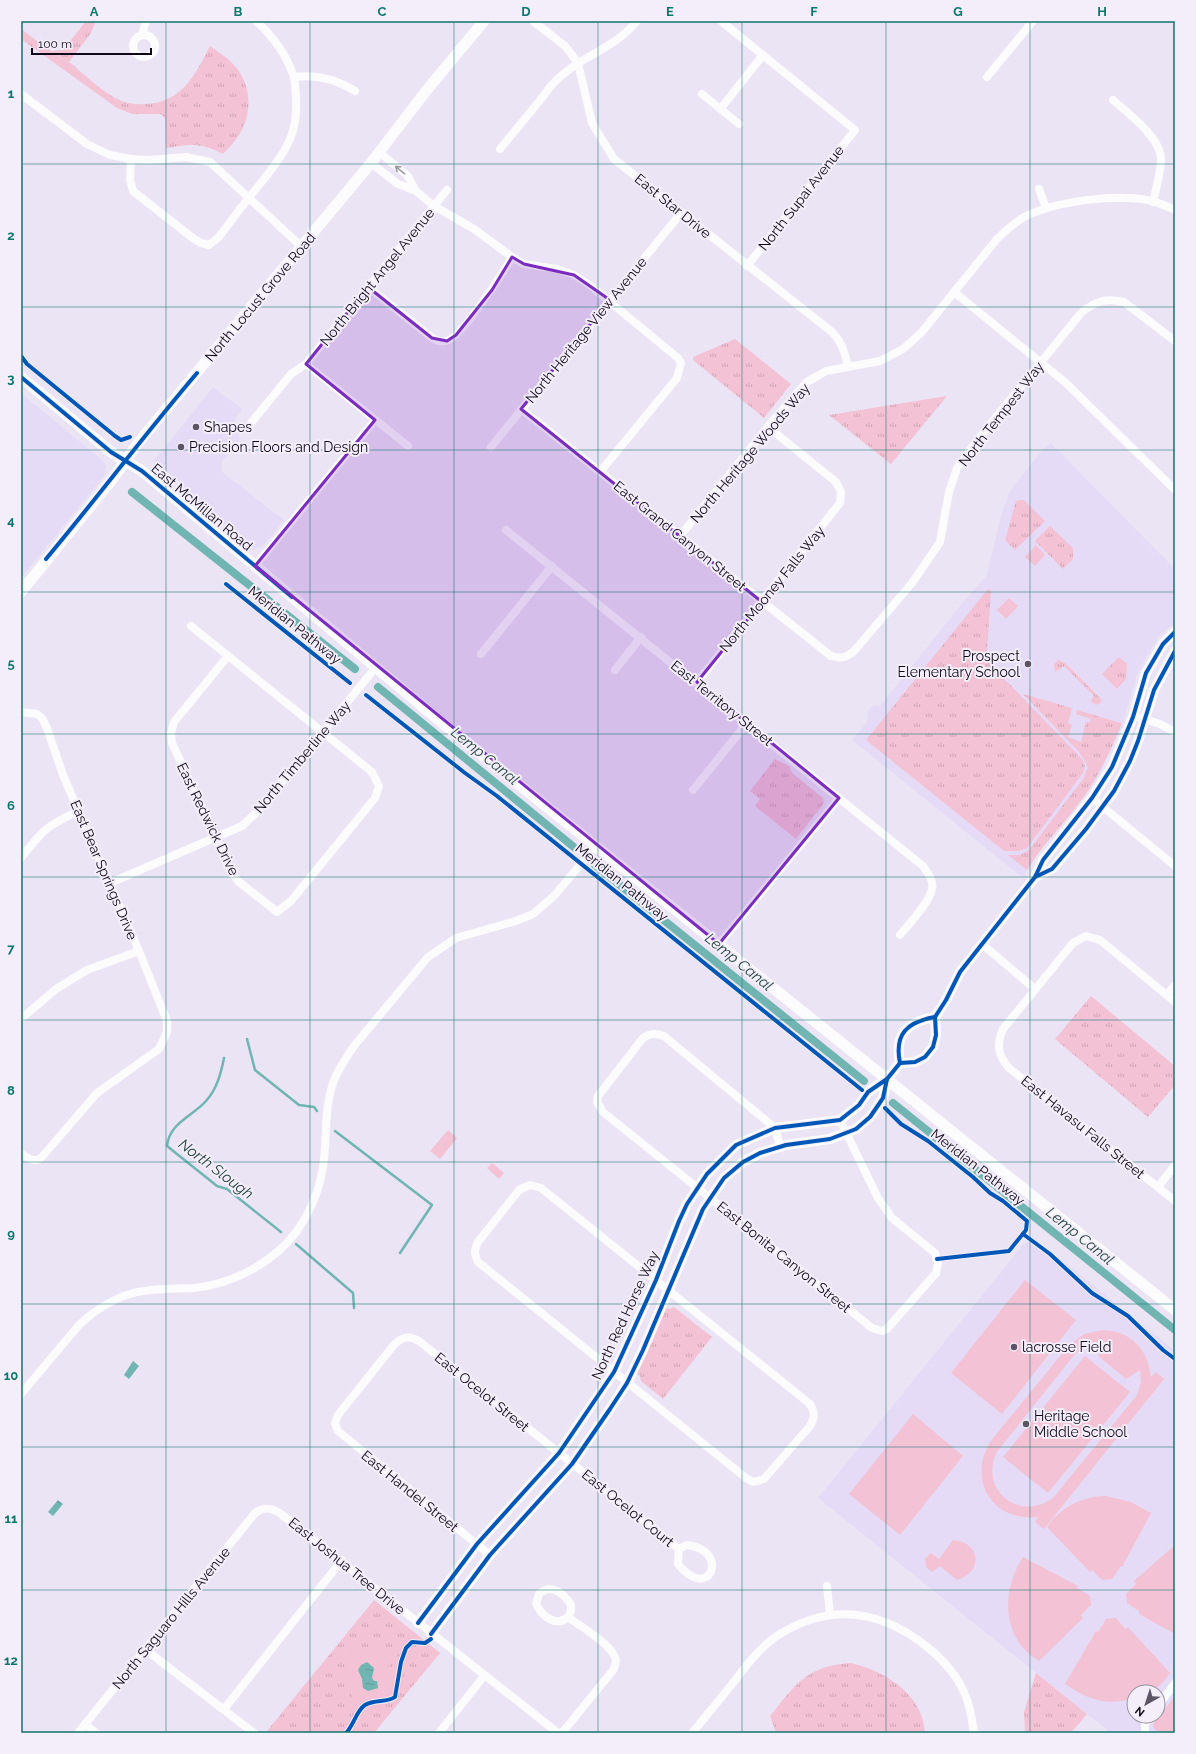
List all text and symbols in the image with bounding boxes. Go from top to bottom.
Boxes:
text: A [90,4,99,19]
text: B [234,4,243,19]
text: C [378,4,387,19]
text: D [521,4,531,19]
text: E [666,4,674,19]
text: F [810,4,818,19]
text: G [953,4,963,19]
text: H [1097,4,1107,19]
scale bar [32,30,151,56]
text: 100 m [38,37,72,51]
text: 1 [8,86,15,101]
street label: North Supai Avenue [755,142,847,254]
one-way arrow [395,165,406,174]
street label: East Star Drive [632,170,714,242]
street label: North Bright Angel Avenue [317,205,437,349]
text: 2 [7,228,15,243]
street label: North Locust Grove Road [201,229,319,365]
street label: North Heritage View Avenue [522,254,650,406]
street label: North Tempest Way [955,358,1047,469]
text: 3 [7,371,15,386]
street label: North Heritage Woods Way [687,380,813,526]
place label: Shapes [204,419,252,435]
marker: Shapes [191,422,201,432]
place label: Precision Floors and Design [189,439,368,455]
marker: Precision Floors and Design [176,442,186,452]
street label: East McMillan Road [148,460,256,554]
street label: East Grand Canyon Street [611,478,750,595]
text: 4 [7,513,15,528]
street label: North Mooney Falls Way [716,522,828,655]
street label: Meridian Pathway [245,583,345,668]
place label: Prospect Elementary School [897,648,1020,680]
text: 5 [7,656,15,671]
street label: East Territory Street [668,657,776,749]
marker: Prospect Elementary School [1023,659,1033,669]
street label: North Timberline Way [250,697,354,816]
water label: Lemp Canal [447,723,523,789]
street label: East Redwick Drive [174,760,242,878]
text: 6 [7,798,15,813]
street label: East Bear Springs Drive [67,798,141,942]
street label: Meridian Pathway [572,840,672,925]
water label: Lemp Canal [701,929,777,995]
text: 7 [7,941,15,956]
street label: East Havasu Falls Street [1018,1072,1148,1182]
text: 8 [7,1083,15,1098]
street label: Meridian Pathway [928,1125,1028,1209]
water label: North Slough [175,1135,257,1203]
street label: East Bonita Canyon Street [714,1198,854,1316]
water label: Lemp Canal [1042,1203,1118,1269]
text: 9 [7,1226,15,1241]
street label: North Red Horse Way [588,1248,662,1382]
place label: lacrosse Field [1022,1339,1112,1355]
marker: lacrosse Field [1009,1342,1019,1352]
street label: East Ocelot Street [432,1349,533,1435]
text: 10 [4,1368,18,1383]
place label: Heritage Middle School [1034,1408,1127,1440]
marker: Heritage Middle School [1021,1419,1031,1429]
street label: East Handel Street [358,1447,462,1535]
street label: East Ocelot Court [579,1466,677,1550]
text: 11 [5,1511,18,1526]
street label: East Joshua Tree Drive [286,1514,408,1618]
street label: North Saguaro Hills Avenue [109,1544,233,1692]
text: 12 [4,1653,18,1668]
north arrow [1126,1684,1166,1724]
text: N [1133,1704,1147,1719]

